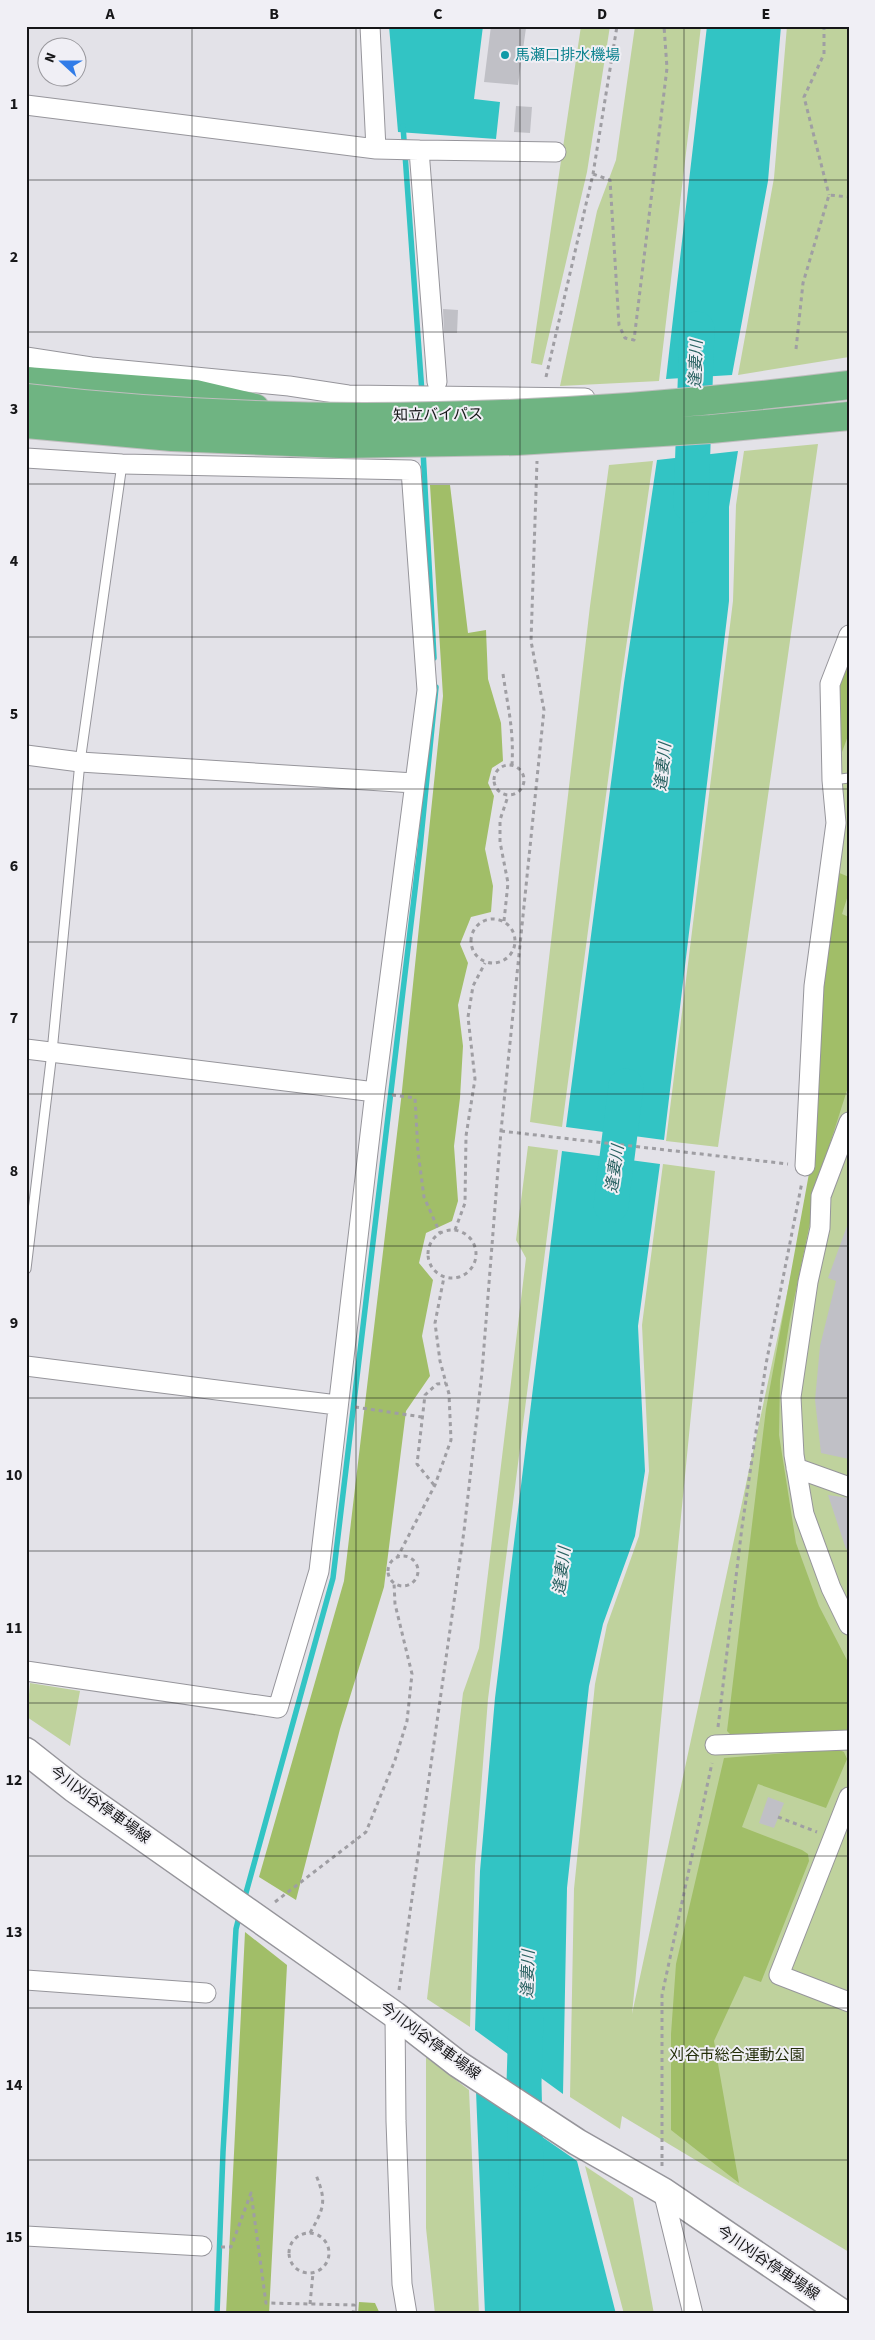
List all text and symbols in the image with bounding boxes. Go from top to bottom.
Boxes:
text: A [104,3,115,25]
text: B [269,3,279,25]
text: C [433,3,443,25]
text: D [597,3,607,25]
text: E [762,3,770,25]
north arrow [38,38,88,88]
place label: 馬瀬口排水機場 [515,45,620,66]
marker: 馬瀬口排水機場 [499,49,511,61]
text: N [40,50,62,66]
text: 1 [10,93,18,115]
text: 2 [10,246,18,268]
water label: 逢妻川 [684,338,708,388]
text: 3 [10,398,18,420]
street label: 知立バイパス [393,404,483,426]
text: 4 [10,550,19,572]
text: 5 [10,703,18,725]
water label: 逢妻川 [650,740,677,792]
text: 6 [10,855,18,877]
text: 7 [10,1007,18,1029]
water label: 逢妻川 [601,1142,630,1194]
text: 8 [10,1160,18,1182]
text: 9 [10,1312,18,1334]
text: 10 [6,1464,22,1486]
water label: 逢妻川 [548,1544,576,1596]
text: 11 [6,1617,22,1639]
street label: 今川刈谷停車場線 [45,1761,155,1849]
text: 12 [6,1769,22,1791]
text: 13 [6,1921,22,1943]
water label: 逢妻川 [516,1948,540,1998]
street label: 今川刈谷停車場線 [375,1997,485,2085]
park label: 刈谷市総合運動公園 [669,2045,805,2066]
text: 14 [6,2074,23,2096]
street label: 今川刈谷停車場線 [712,2221,824,2305]
text: 15 [6,2226,22,2248]

